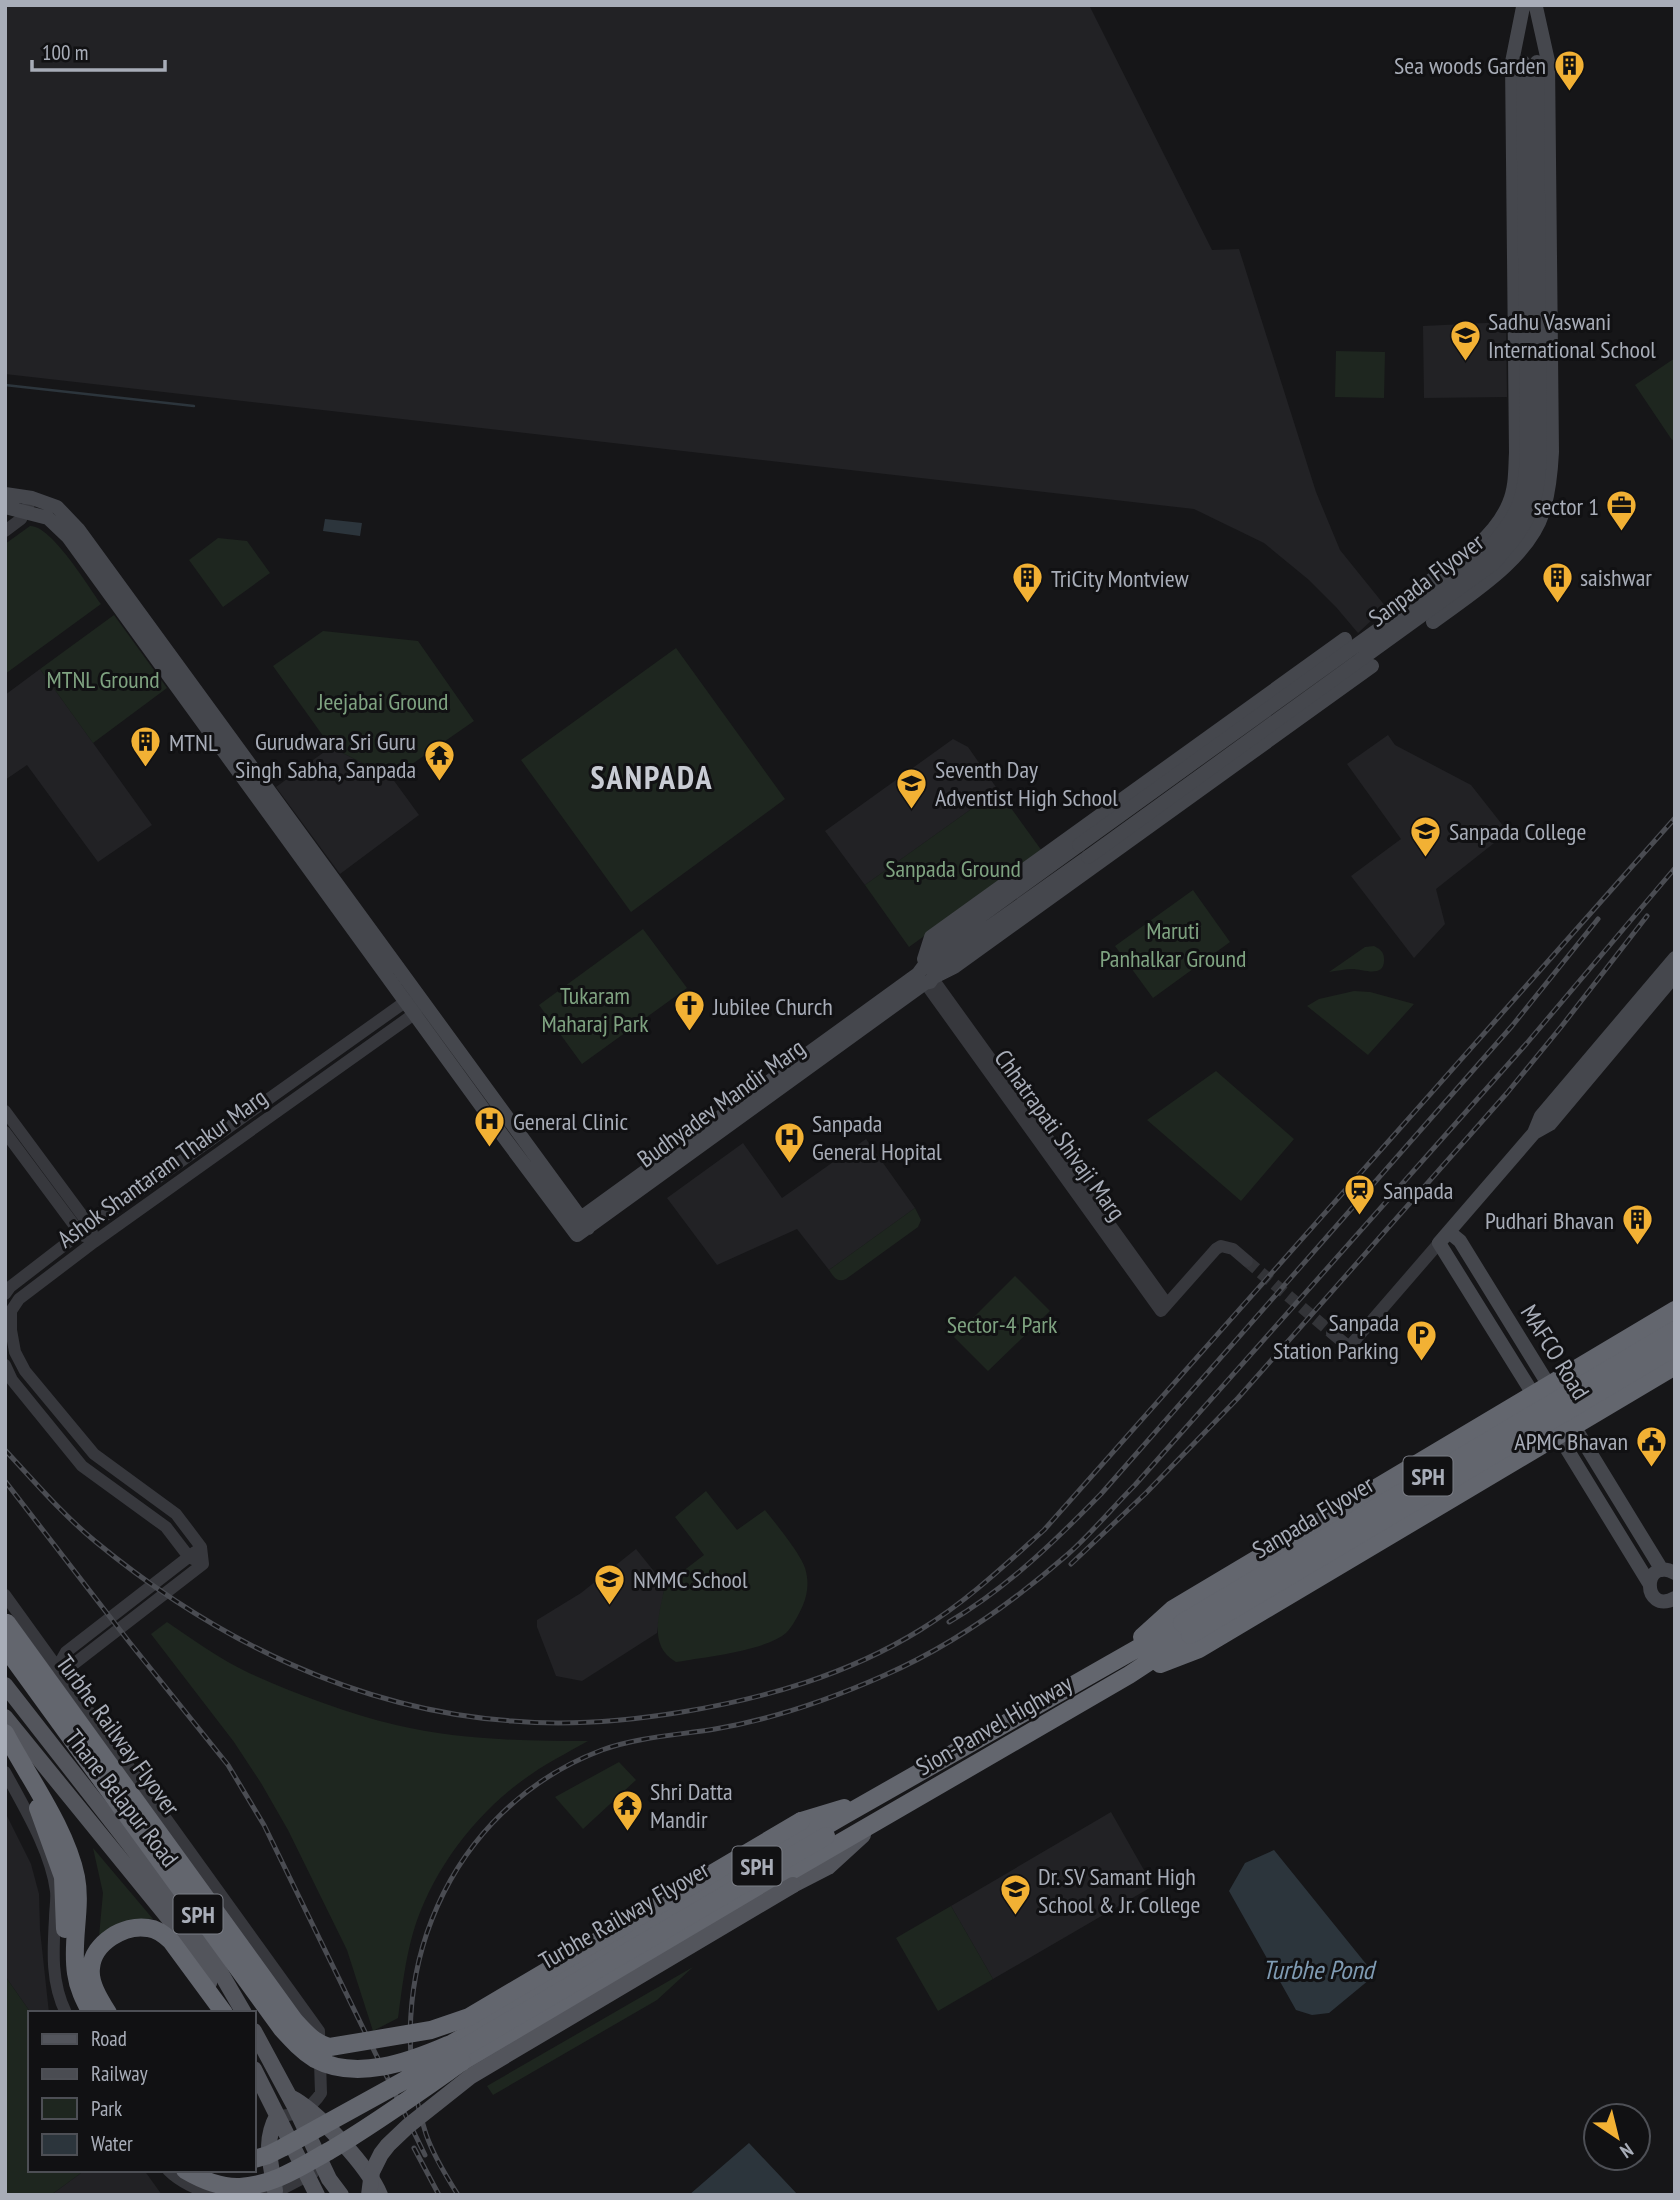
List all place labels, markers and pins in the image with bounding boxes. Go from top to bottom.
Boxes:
building icon: Sea woods Garden [1552,48,1586,92]
place label: Sea woods Garden [1394,50,1546,81]
place label: Sadhu Vaswani International School [1488,306,1656,365]
school or university icon: Sadhu Vaswani International School [1448,318,1482,362]
office icon: sector 1 [1605,489,1639,533]
place label: sector 1 [1533,491,1599,522]
building icon: saishwar [1540,560,1574,604]
building icon: TriCity Montview [1011,561,1045,605]
place label: saishwar [1580,562,1652,593]
place label: TriCity Montview [1051,563,1189,594]
building icon: MTNL [129,725,163,769]
place label: Gurudwara Sri Guru Singh Sabha, Sanpada [235,726,416,785]
place label: MTNL [169,727,218,758]
temple icon: Gurudwara Sri Guru Singh Sabha, Sanpada [422,738,456,782]
place label: Seventh Day Adventist High School [935,754,1118,813]
school or university icon: Seventh Day Adventist High School [895,766,929,810]
school or university icon: Sanpada College [1409,814,1443,858]
place label: Sanpada College [1449,816,1586,847]
church icon: Jubilee Church [673,989,707,1033]
place label: Jubilee Church [712,991,833,1022]
hospital icon: General Clinic [473,1104,507,1148]
place label: General Clinic [513,1106,629,1137]
place label: Sanpada General Hopital [812,1108,942,1167]
hospital icon: Sanpada General Hopital [772,1120,806,1164]
station icon: Sanpada [1343,1173,1377,1217]
place label: Sanpada [1383,1175,1453,1206]
building icon: Pudhari Bhavan [1620,1203,1654,1247]
place label: Pudhari Bhavan [1485,1205,1614,1236]
place label: Sanpada Station Parking [1273,1307,1399,1366]
parking icon: Sanpada Station Parking [1405,1319,1439,1363]
public building icon: APMC Bhavan [1634,1424,1668,1468]
place label: APMC Bhavan [1514,1426,1628,1457]
school or university icon: NMMC School [593,1562,627,1606]
place label: NMMC School [633,1564,748,1595]
place label: Shri Datta Mandir [650,1776,733,1835]
temple icon: Shri Datta Mandir [610,1788,644,1832]
place label: Dr. SV Samant High School & Jr. College [1038,1861,1200,1920]
school or university icon: Dr. SV Samant High School & Jr. College [998,1873,1032,1917]

